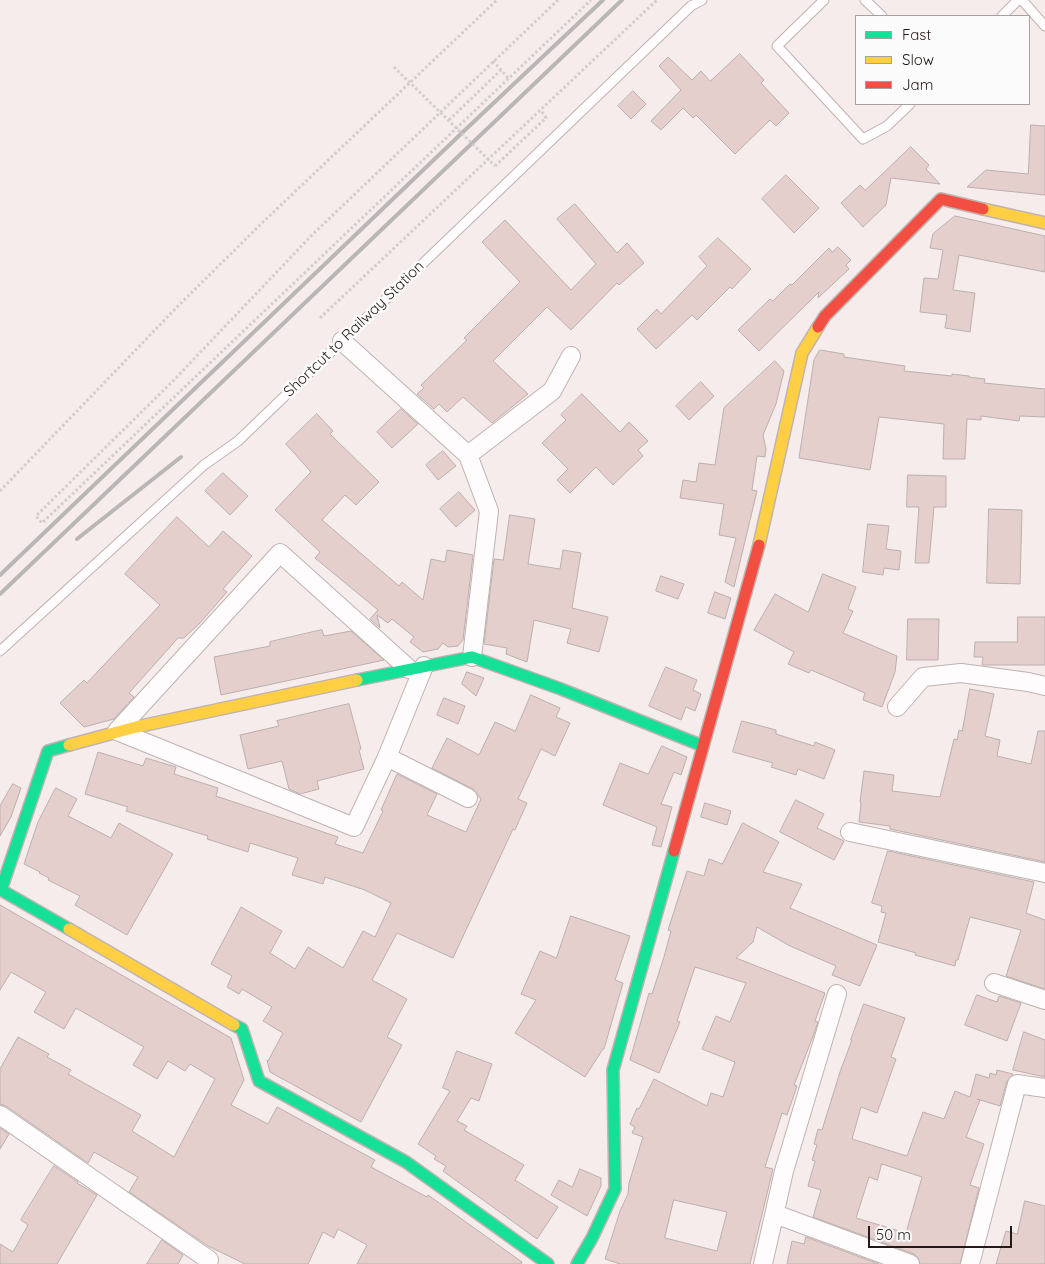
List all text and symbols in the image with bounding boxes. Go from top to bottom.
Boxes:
legend [855,15,1030,105]
text: Fast [902,25,931,44]
text: Slow [902,50,934,69]
text: Jam [902,75,933,94]
street label: Shortcut to Railway Station [280,257,428,401]
scale bar [870,1216,1014,1248]
text: 50 m [876,1225,911,1244]

